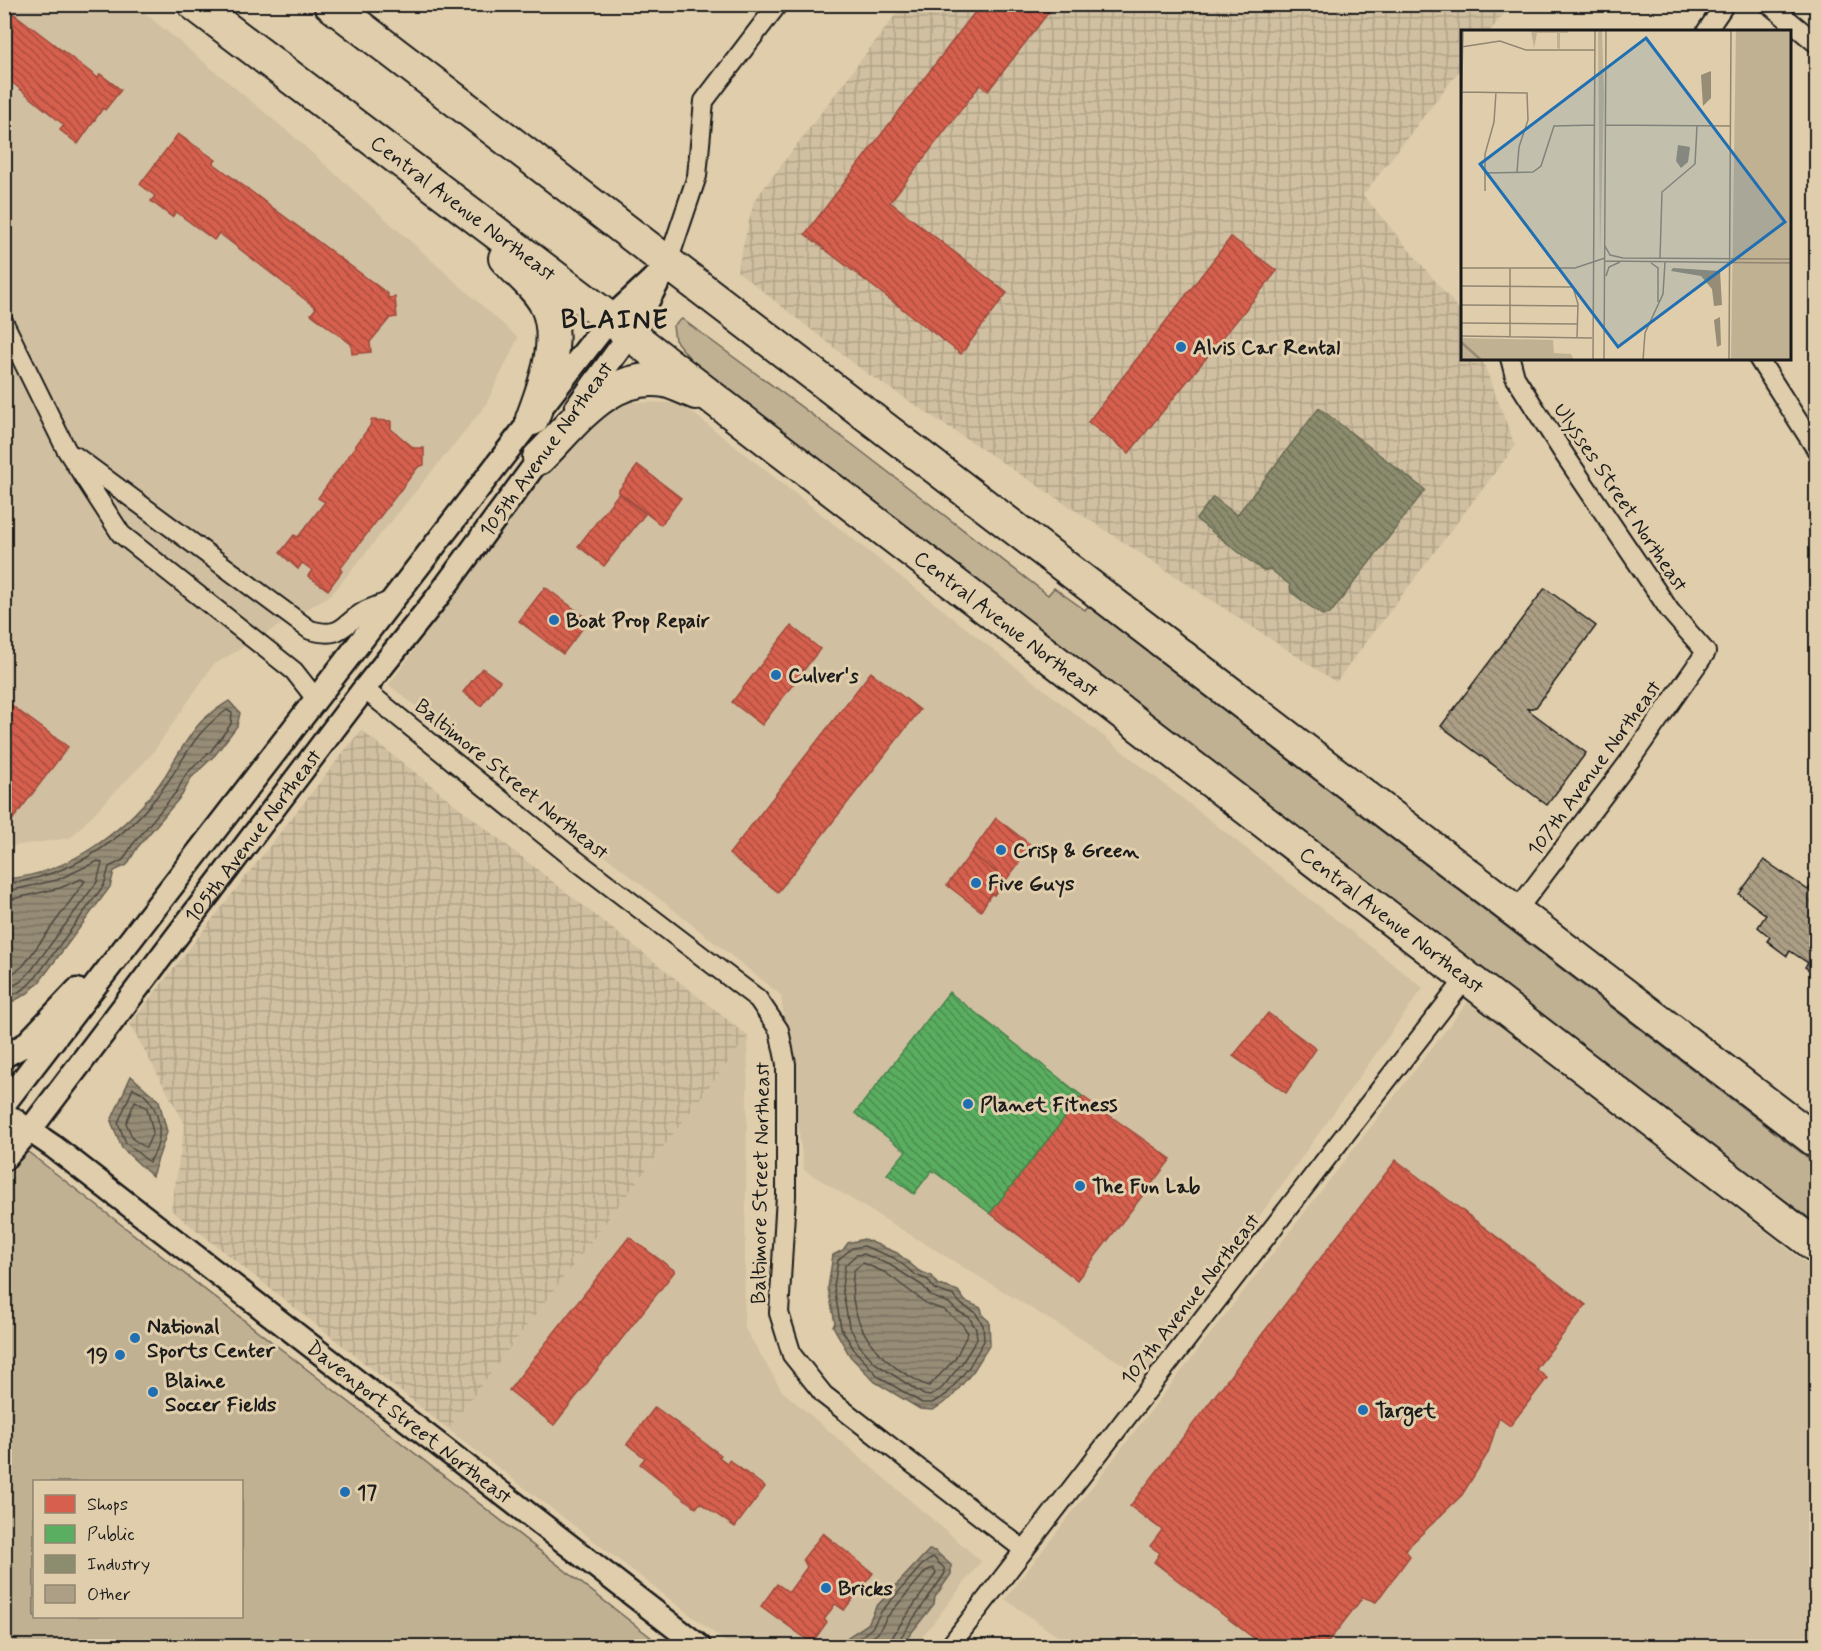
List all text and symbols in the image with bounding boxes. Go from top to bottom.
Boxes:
inset map [1461,30,1791,360]
street label: Central Avenue Northeast [364,129,562,289]
district label: BLAINE [561,303,669,338]
place label: Alvis Car Rental [1193,334,1340,362]
marker: Alvis Car Rental [1174,340,1188,354]
street label: 105th Avenue Northeast [473,355,621,543]
street label: Ulysses Street Northeast [1546,398,1694,598]
street label: Central Avenue Northeast [908,545,1105,705]
place label: Boat Prop Repair [566,607,710,635]
marker: Boat Prop Repair [547,613,561,627]
place label: Culver's [788,662,859,690]
marker: Culver's [769,668,783,682]
street label: 107th Avenue Northeast [1521,674,1669,862]
street label: Baltimore Street Northeast [408,693,615,867]
street label: 105th Avenue Northeast [179,743,329,929]
place label: Crisp & Green [1013,837,1140,865]
street label: Central Avenue Northeast [1293,841,1490,1001]
marker: Crisp & Green [994,843,1008,857]
place label: Five Guys [988,870,1075,898]
marker: Five Guys [969,876,983,890]
street label: Baltimore Street Northeast [745,1061,777,1304]
place label: Planet Fitness [980,1091,1118,1119]
marker: Planet Fitness [961,1097,975,1111]
place label: The Fun Lab [1092,1173,1200,1201]
marker: The Fun Lab [1073,1179,1087,1193]
street label: 107th Avenue Northeast [1115,1207,1267,1392]
place label: National Sports Center [147,1313,276,1365]
marker: National Sports Center [128,1331,142,1345]
street label: Davenport Street Northeast [300,1334,518,1512]
place label: 19 [86,1342,108,1370]
marker: 19 [113,1348,127,1362]
place label: Blaine Soccer Fields [165,1367,277,1419]
marker: Blaine Soccer Fields [146,1385,160,1399]
place label: Target [1375,1397,1437,1427]
marker: Target [1356,1403,1370,1417]
place label: 17 [357,1479,377,1507]
legend [33,1480,243,1618]
marker: 17 [338,1485,352,1499]
text: Shops [87,1493,128,1517]
text: Public [87,1523,135,1547]
text: Industry [87,1553,150,1577]
place label: Bricks [838,1575,894,1603]
marker: Bricks [819,1581,833,1595]
text: Other [87,1583,131,1607]

